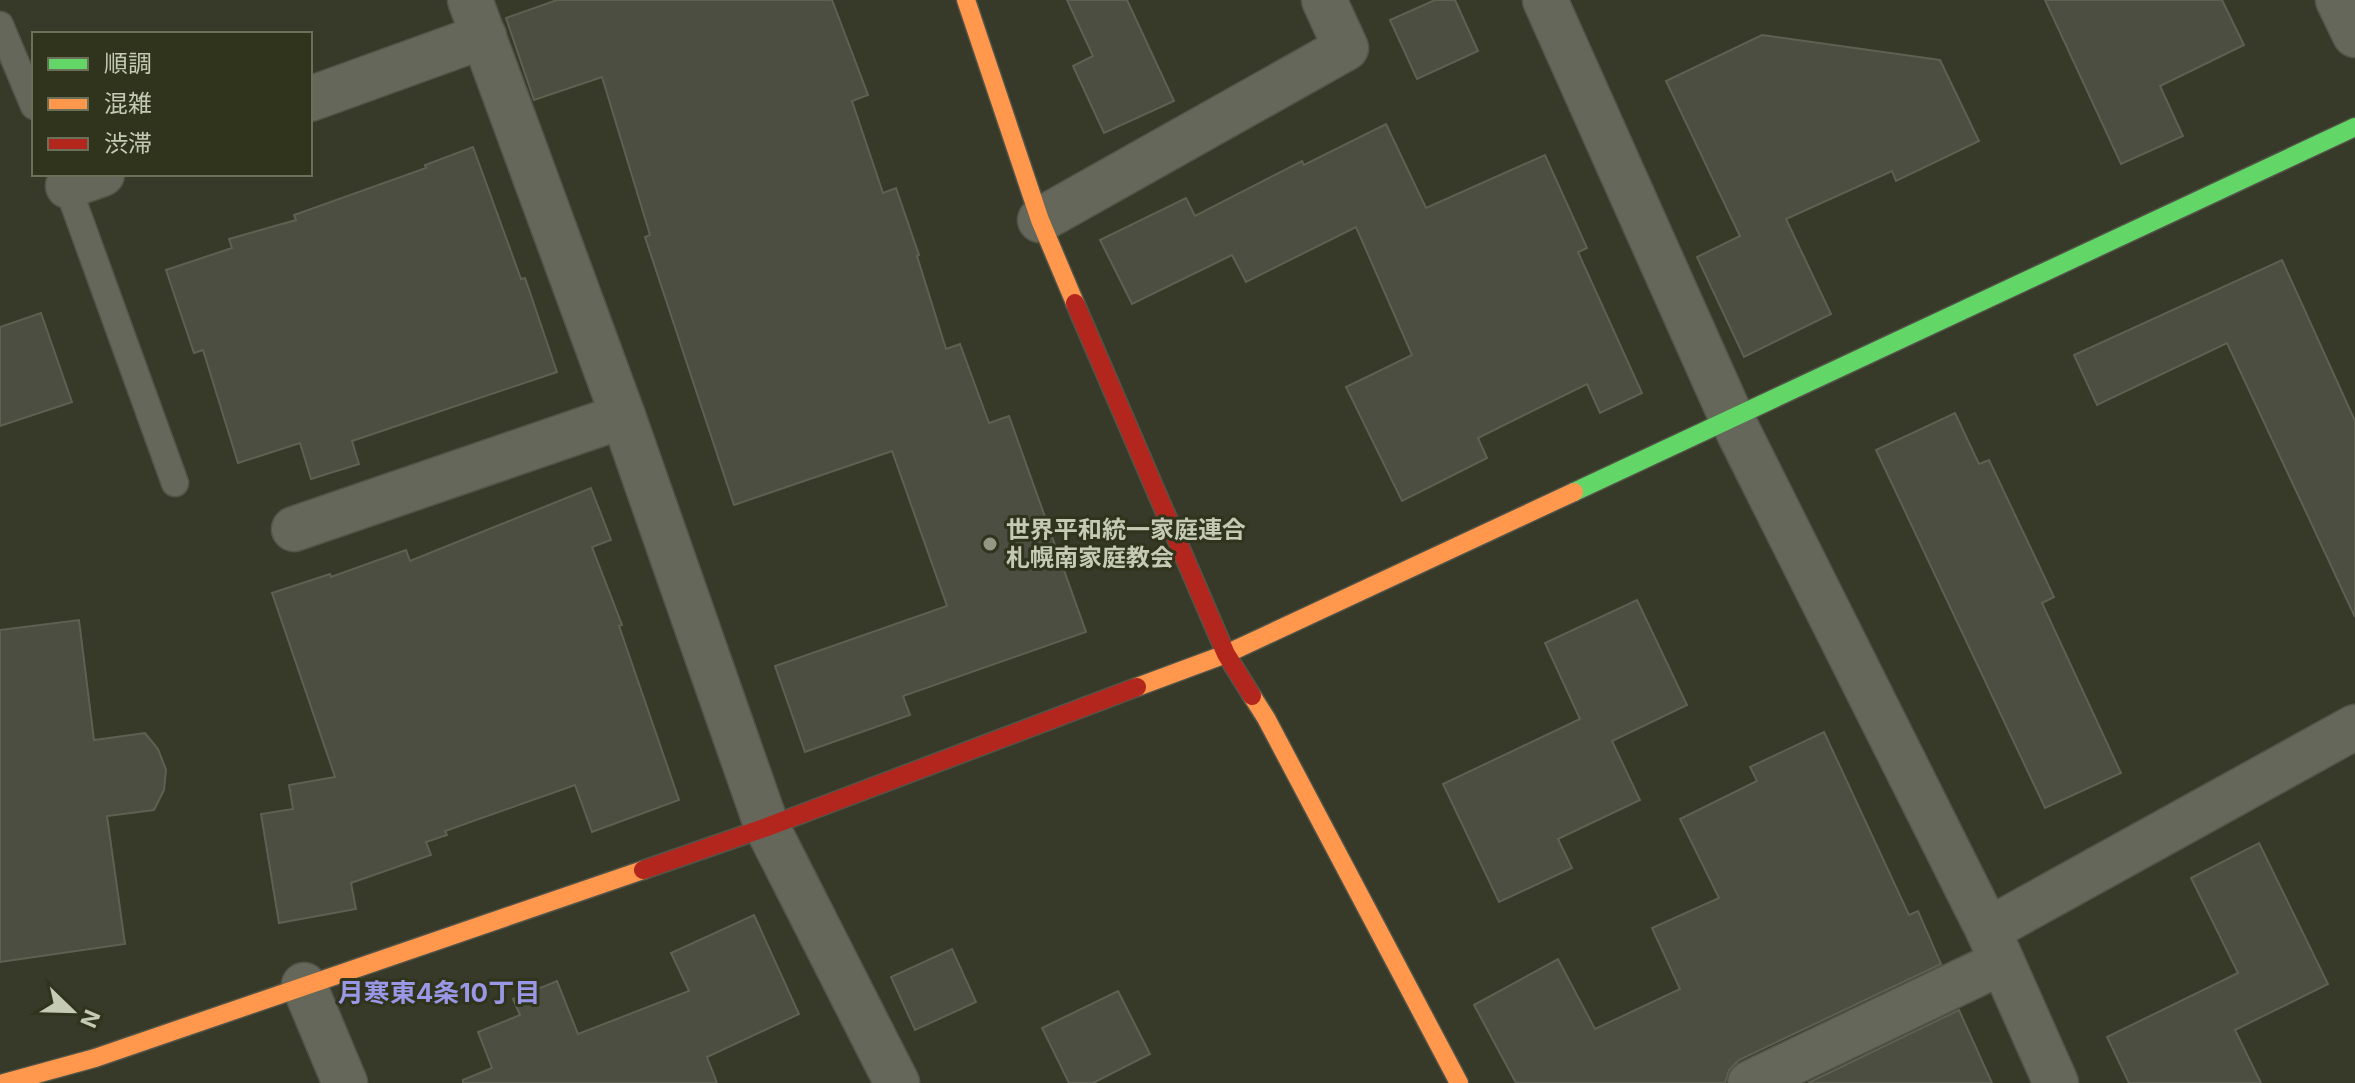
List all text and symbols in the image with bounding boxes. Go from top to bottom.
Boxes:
legend [32,32,312,176]
text: 順調 [104,49,152,78]
text: 混雑 [104,89,152,118]
text: 渋滞 [104,129,152,158]
place label: 世界平和統一家庭連合 札幌南家庭教会 [1006,515,1246,572]
marker: 世界平和統一家庭連合 札幌南家庭教会 [981,535,999,553]
north arrow [32,971,112,1051]
district label: 月寒東4条10丁目 [338,977,540,1008]
text: N [75,1006,106,1032]

